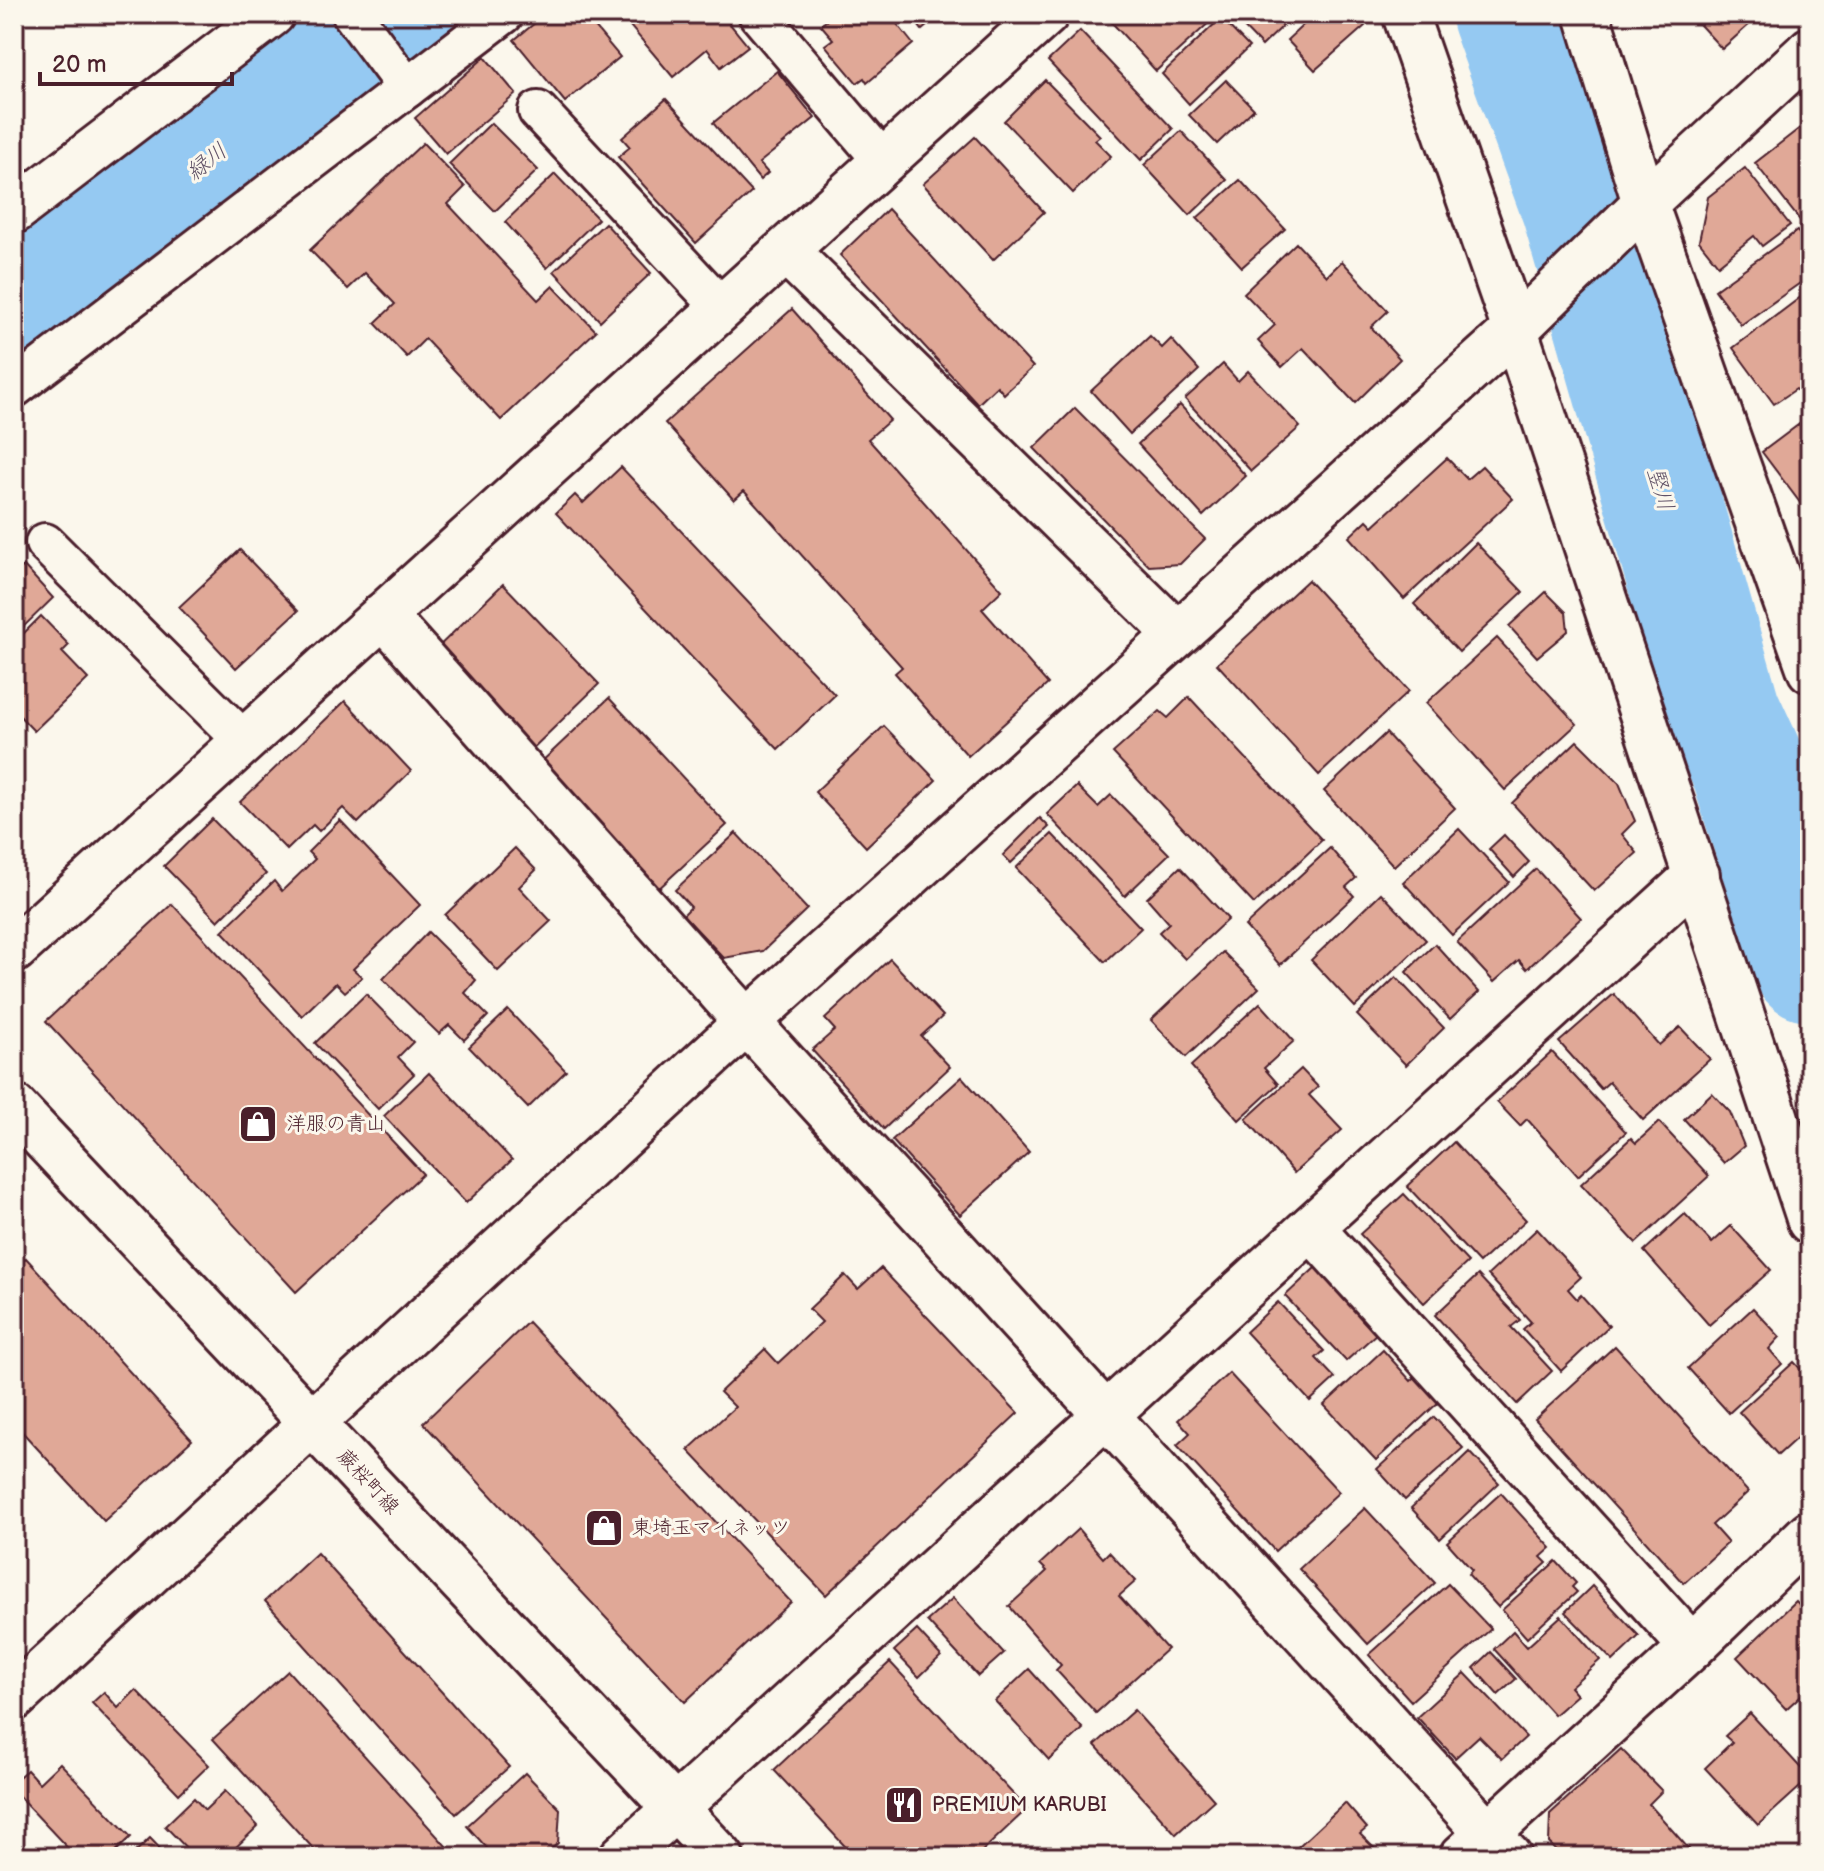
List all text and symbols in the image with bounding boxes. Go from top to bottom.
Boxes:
scale bar [40,36,232,86]
text: 20 m [52,50,107,79]
water label: 緑川 [181,138,233,186]
water label: 竪川 [1641,464,1679,514]
shop icon: 洋服の青山 [237,1103,279,1145]
place label: 洋服の青山 [286,1112,386,1136]
street label: 蕨桜町線 [332,1445,404,1519]
shop icon: 東埼玉マイネッツ [583,1507,625,1549]
place label: 東埼玉マイネッツ [632,1516,790,1540]
restaurant icon: PREMIUM KARUBI [883,1784,925,1826]
place label: PREMIUM KARUBI [932,1793,1107,1817]

